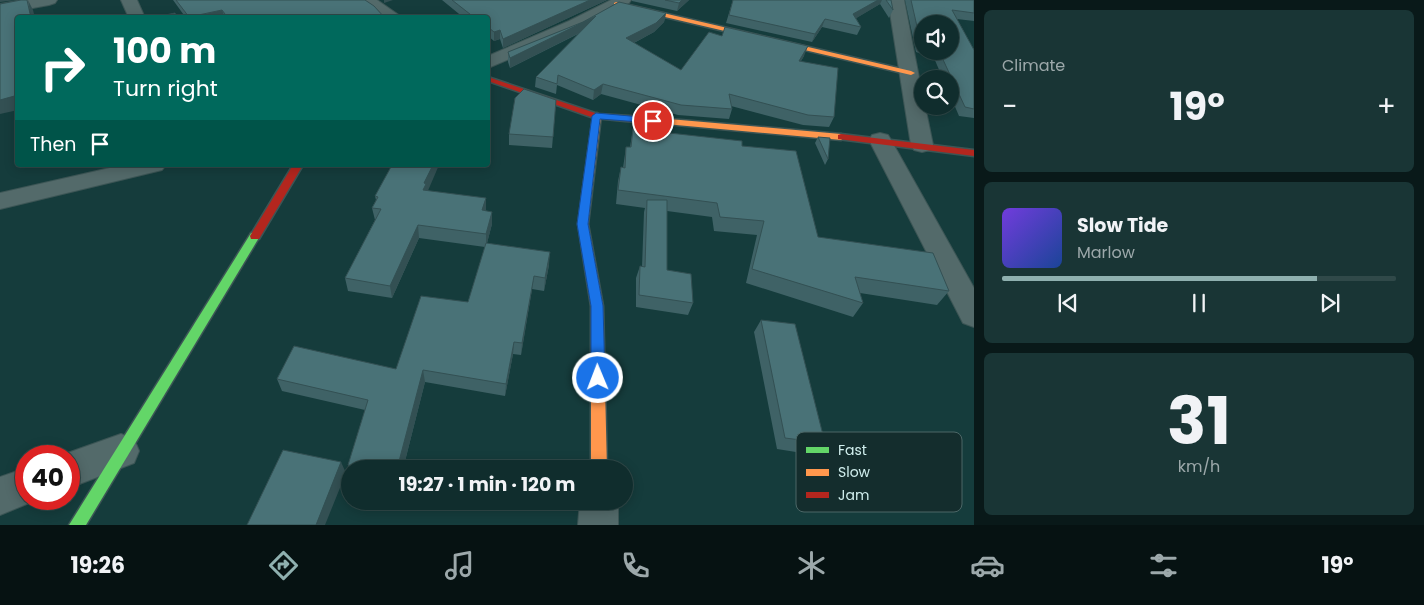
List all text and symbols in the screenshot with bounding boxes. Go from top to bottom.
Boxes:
map controls [914,15,959,115]
button: sound [914,15,959,60]
text: 100 m [113,26,216,75]
icon: right [30,35,95,100]
text: Climate [1002,54,1065,77]
button: search [914,70,959,115]
text: Turn right [113,73,218,104]
text: 19° [1170,80,1225,133]
text: − [1002,87,1017,126]
text: + [1377,87,1396,126]
pin [632,100,674,142]
icon: arrive [639,107,667,135]
icon: arrive [86,130,114,158]
text: Then [30,131,76,158]
text: Slow Tide [1077,212,1168,239]
text: Marlow [1077,241,1135,264]
icon: previous [1054,289,1082,317]
icon: pause [1185,289,1213,317]
icon: next [1316,289,1344,317]
position arrow [571,351,623,403]
text: 31 [1167,376,1231,467]
legend [796,432,962,512]
text: Fast [838,440,867,460]
speed limit sign: 40 [15,445,80,510]
text: km/h [1178,455,1220,478]
text: Slow [838,462,871,482]
text: 19:27 · 1 min · 120 m [399,471,575,498]
text: Jam [838,485,869,505]
icon: directions [266,548,301,583]
icon: music [442,548,477,583]
icon: phone [618,548,653,583]
icon: climate [794,548,829,583]
icon: car [970,548,1005,583]
icon: filters [1146,548,1181,583]
text: 19:26 [70,550,125,581]
text: 19° [1321,550,1353,581]

